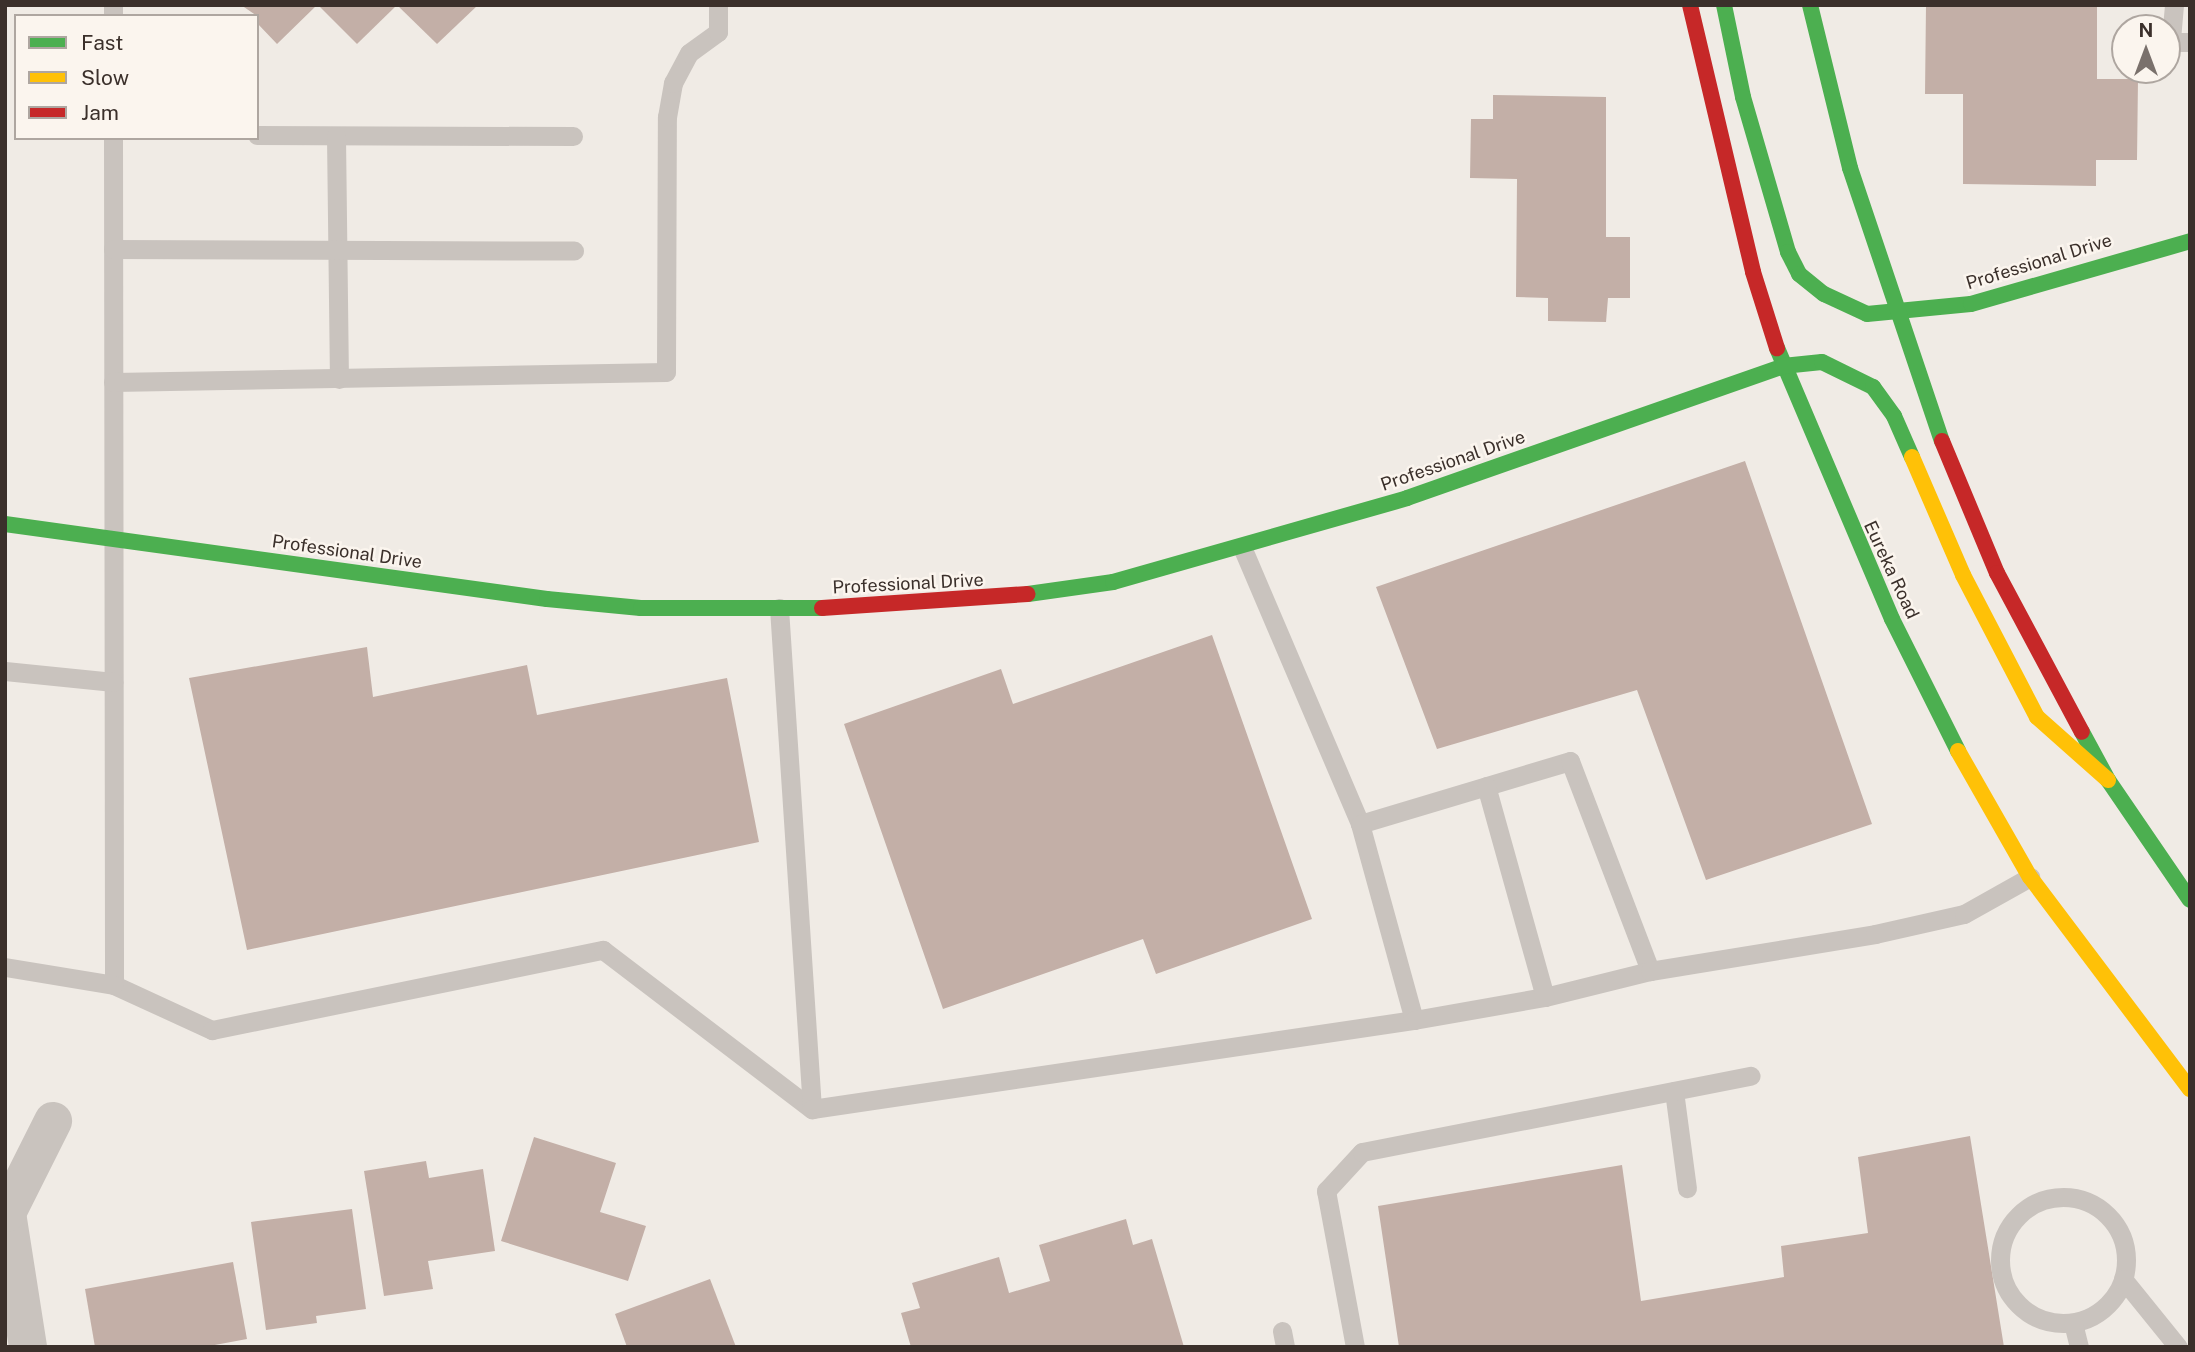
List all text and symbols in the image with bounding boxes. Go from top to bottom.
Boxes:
legend [14,14,259,140]
north arrow [2111,14,2181,84]
text: N [2139,19,2153,41]
text: Fast [81,30,123,55]
text: Slow [81,65,129,90]
text: Jam [81,100,119,125]
street label: Professional Drive [1963,230,2115,294]
street label: Professional Drive [1378,426,1528,496]
street label: Eureka Road [1859,518,1923,622]
street label: Professional Drive [271,531,423,573]
street label: Professional Drive [832,569,984,599]

